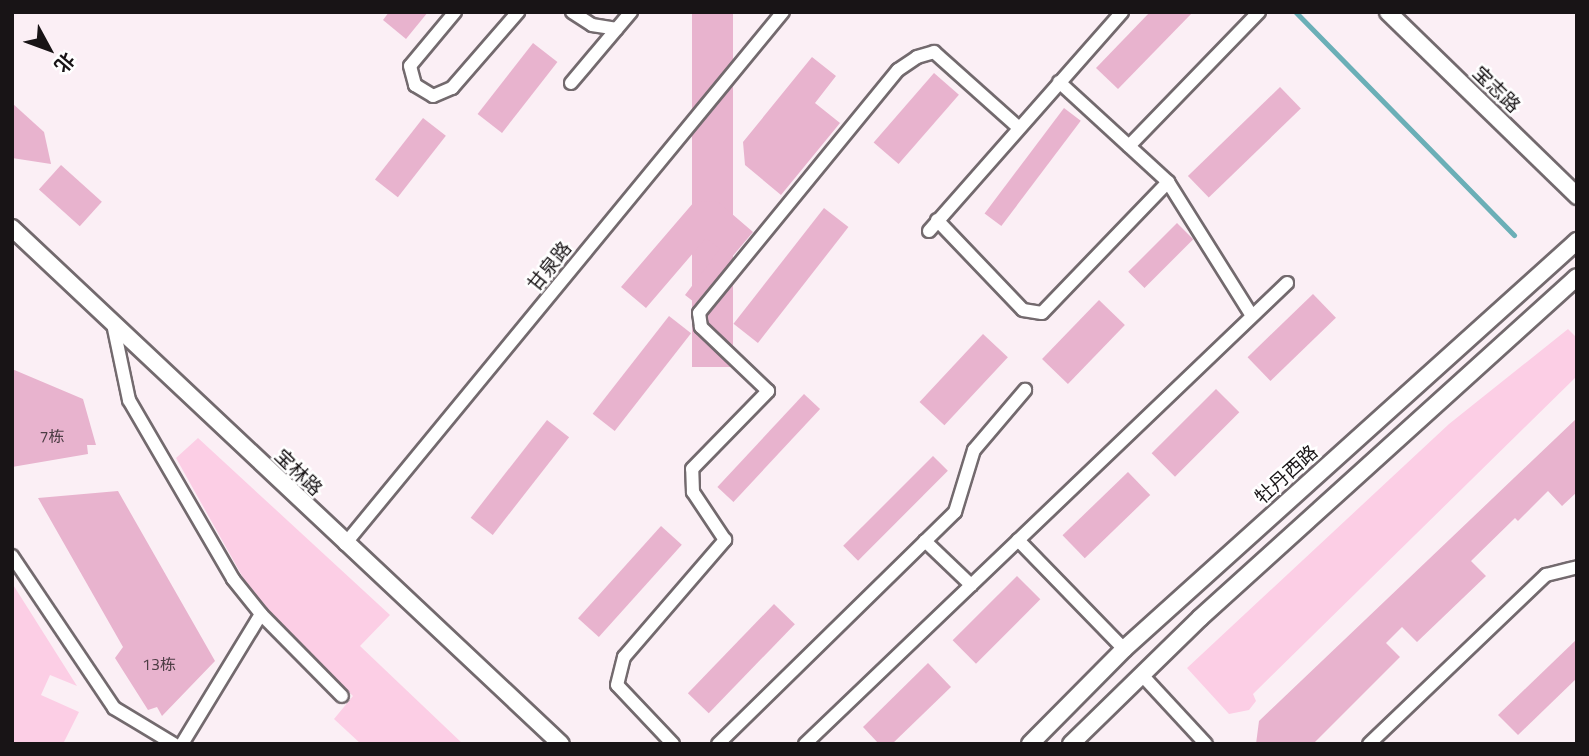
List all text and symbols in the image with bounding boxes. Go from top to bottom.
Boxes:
north arrow [14,14,84,84]
text: 北 [48,46,82,80]
street label: 宝志路 [1469,61,1525,117]
street label: 甘泉路 [522,237,576,295]
house number: 7栋 [40,426,64,446]
street label: 牡丹西路 [1250,440,1322,508]
street label: 宝林路 [271,444,327,500]
house number: 13栋 [142,654,176,674]

